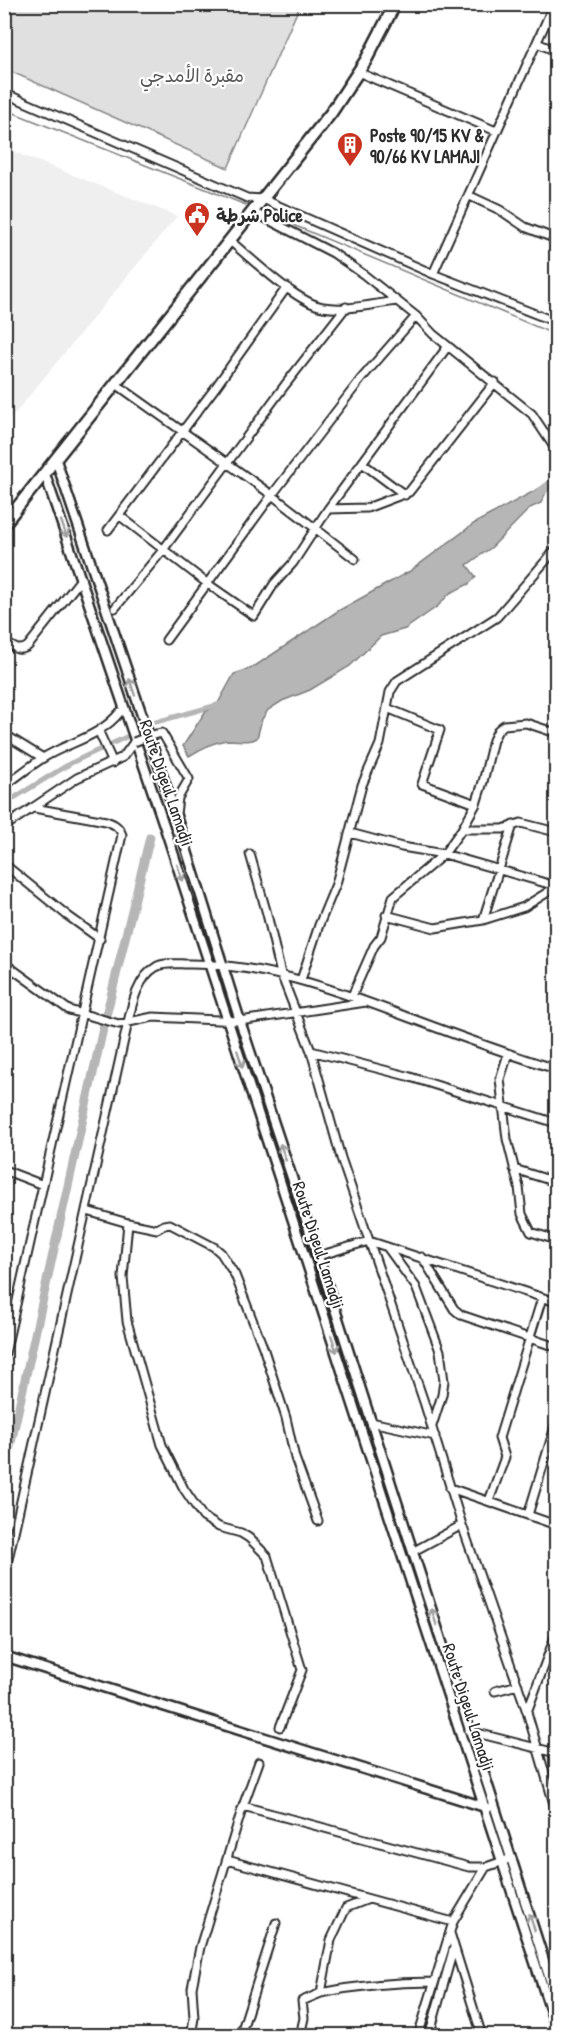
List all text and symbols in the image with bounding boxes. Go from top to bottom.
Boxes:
park label: مقبرة الأمدجي [140,63,244,92]
place label: Poste 90/15 KV & 90/66 KV LAMAJI [370,123,485,169]
building icon: Poste 90/15 KV & 90/66 KV LAMAJI [335,130,365,168]
public building icon: شرطة Police [182,200,212,238]
place label: شرطة Police [216,203,303,228]
one-way arrow [59,519,70,538]
one-way arrow [126,678,137,697]
street label: Route Digeul Lamadji [134,716,200,850]
one-way arrow [175,863,186,882]
one-way arrow [236,1049,247,1068]
one-way arrow [277,1143,288,1162]
street label: Route Digeul Lamadji [287,1178,351,1312]
one-way arrow [329,1334,340,1353]
one-way arrow [428,1608,439,1627]
street label: Route Digeul Lamadji [437,1640,501,1774]
one-way arrow [526,1913,537,1932]

